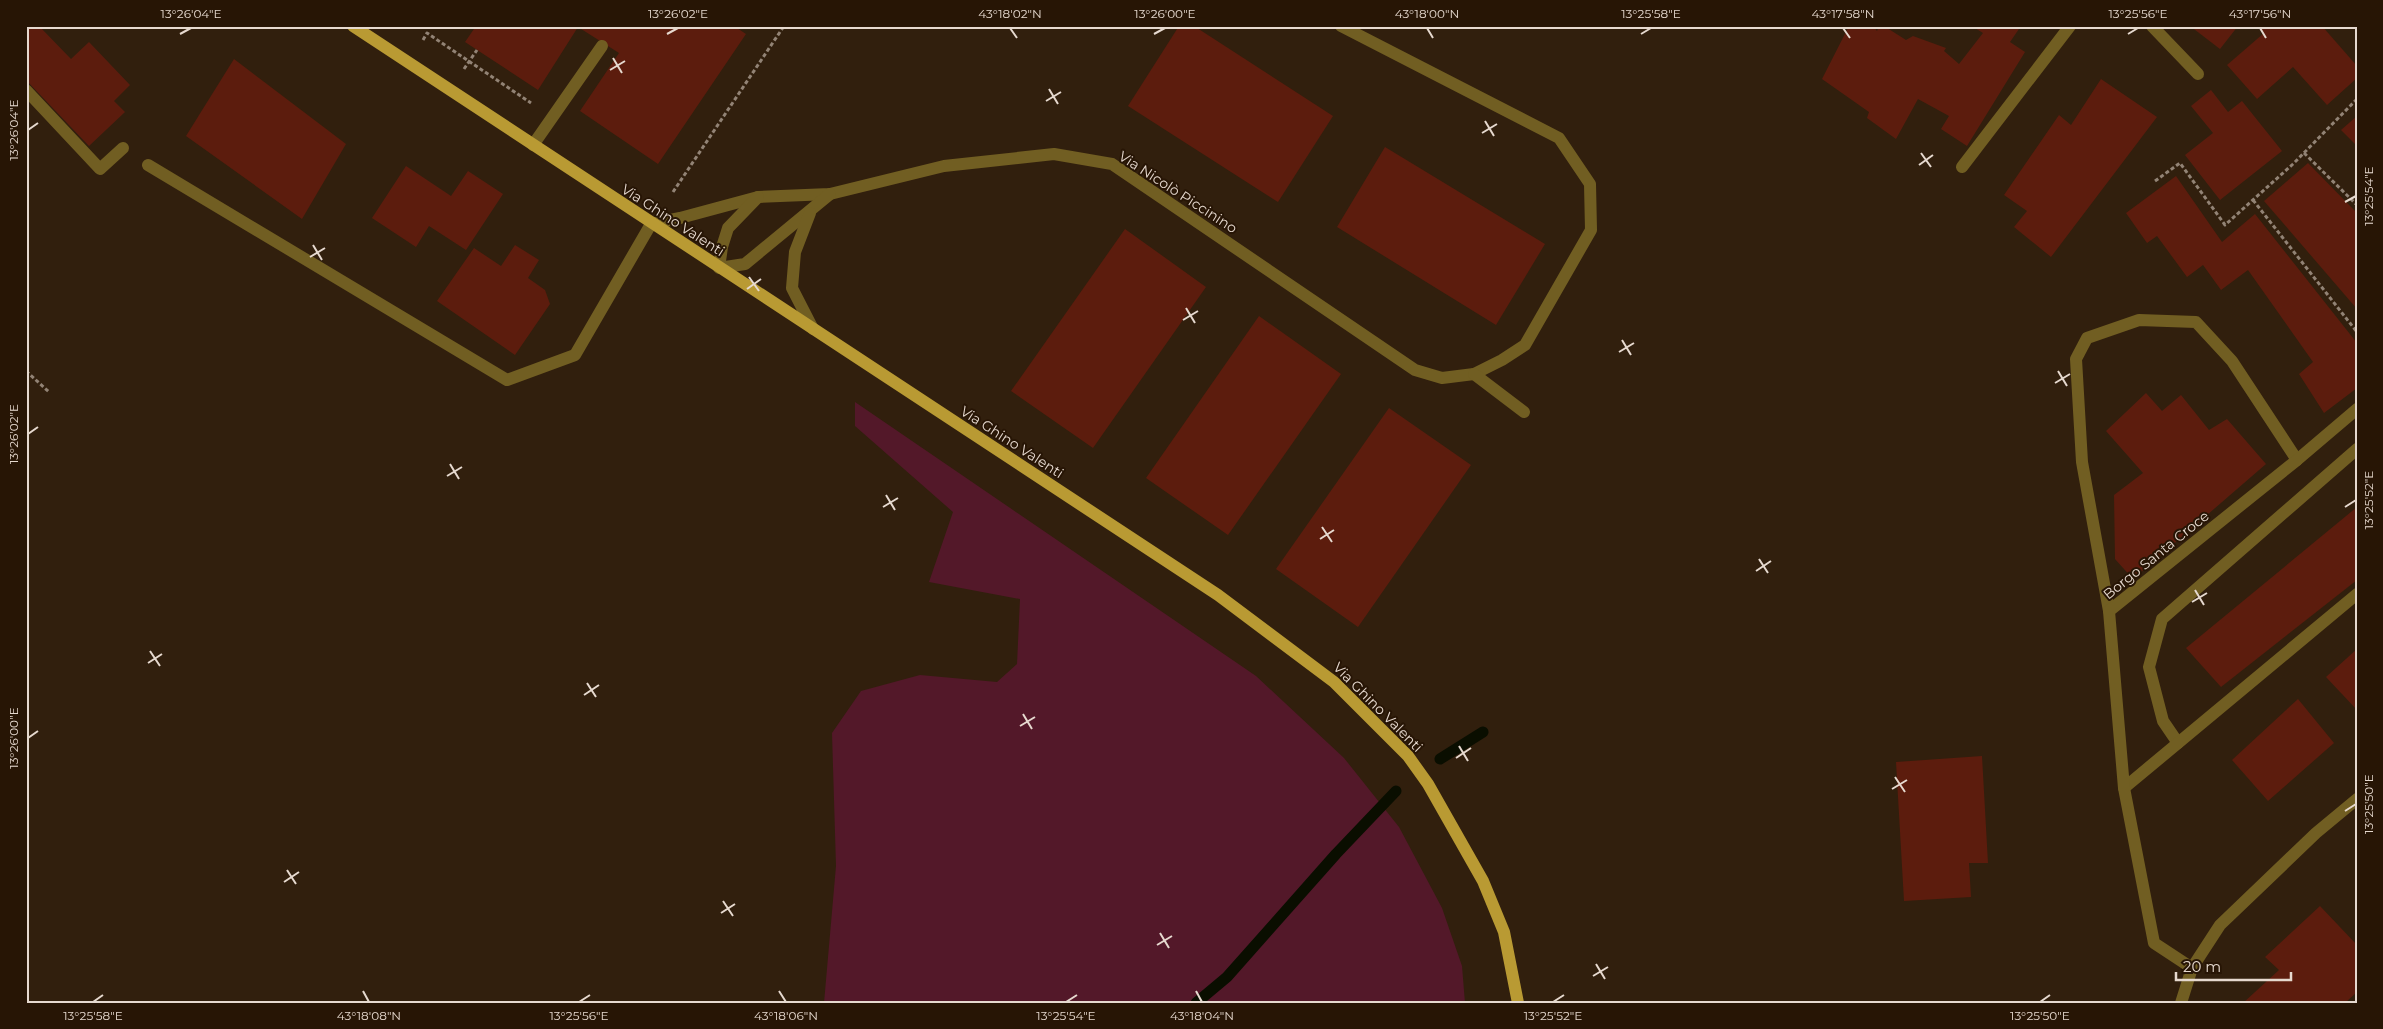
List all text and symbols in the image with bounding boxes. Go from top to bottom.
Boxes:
text: 13°26'04"E [161,6,221,21]
text: 13°26'02"E [648,6,708,21]
text: 43°18'02"N [978,6,1042,21]
text: 13°26'00"E [1134,6,1196,21]
text: 43°18'00"N [1395,6,1459,21]
text: 13°25'58"E [1621,6,1681,21]
text: 43°17'58"N [1812,6,1874,21]
text: 13°25'56"E [2109,6,2167,21]
text: 43°17'56"N [2229,6,2291,21]
text: 13°26'04"E [6,100,21,160]
street label: Via Nicolò Piccinino [1115,147,1241,237]
text: 13°25'54"E [2361,166,2376,226]
street label: Via Ghino Valenti [618,180,728,260]
street label: Via Ghino Valenti [957,402,1067,482]
text: 13°26'02"E [6,404,21,464]
text: 13°25'52"E [2361,471,2376,529]
street label: Borgo Santa Croce [2099,507,2213,603]
street label: Via Ghino Valenti [1329,658,1427,756]
text: 13°26'00"E [6,707,21,769]
text: 13°25'50"E [2361,774,2376,834]
scale bar [2176,949,2290,981]
text: 20 m [2183,957,2221,976]
text: 13°25'58"E [63,1008,123,1023]
text: 43°18'08"N [337,1008,401,1023]
text: 13°25'56"E [550,1008,608,1023]
text: 43°18'06"N [754,1008,818,1023]
text: 13°25'54"E [1036,1008,1096,1023]
text: 43°18'04"N [1170,1008,1234,1023]
text: 13°25'52"E [1524,1008,1582,1023]
text: 13°25'50"E [2010,1008,2070,1023]

